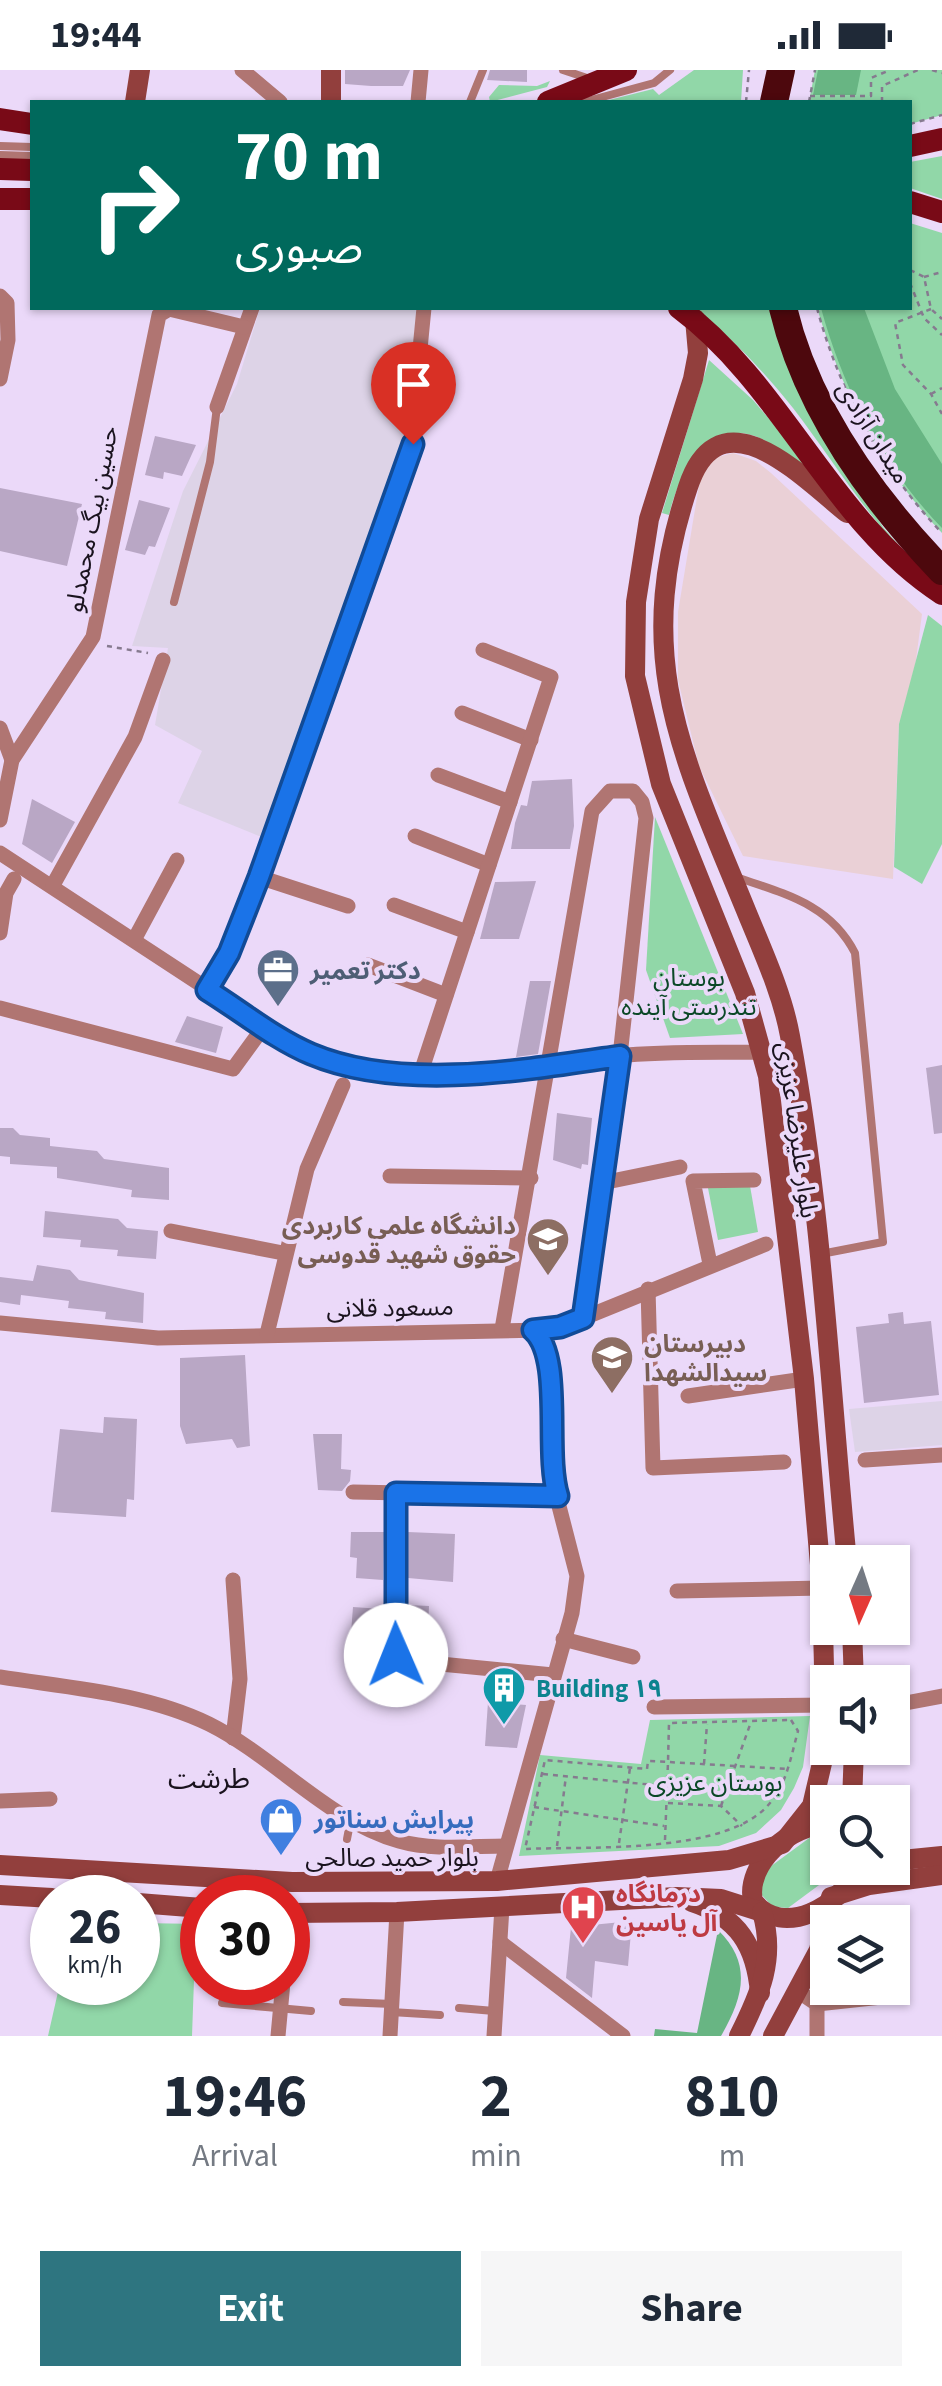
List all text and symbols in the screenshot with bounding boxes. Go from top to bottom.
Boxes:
text: 19:44 [50,8,142,62]
text: 70 m [235,107,383,207]
icon: right [70,140,200,270]
text: صبوری [235,216,363,280]
pin [371,342,456,445]
icon: arrive [386,357,441,412]
street label: میدان آزادی [827,374,919,491]
street label: حسین بیگ محمدلو [56,423,128,615]
office icon: دکتر تعمیر [255,947,301,1008]
place label: دکتر تعمیر [309,953,421,989]
park label: بوستان تندرستی آینده [621,960,757,1025]
street label: بلوار علیرضا عزیزی [767,1040,827,1221]
place label: دانشگاه علمی کاربردی حقوق شهید قدوسی [282,1208,516,1273]
school or university icon: دانشگاه علمی کاربردی حقوق شهید قدوسی [525,1216,571,1277]
street label: مسعود قلانی [326,1289,454,1327]
place label: دبيرستان سیدالشهدا [644,1326,767,1391]
school or university icon: دبيرستان سیدالشهدا [589,1334,635,1395]
north arrow [810,1545,910,1645]
map controls [810,1545,910,2005]
position arrow [344,1603,448,1707]
building icon: Building ۱۹ [481,1665,527,1726]
button: sound [810,1665,910,1765]
place label: Building ۱۹ [536,1671,662,1707]
district label: طرشت [168,1759,250,1799]
park label: بوستان عزیزی [648,1765,782,1801]
button: search [810,1785,910,1885]
shop icon: پیرایش سناتور [258,1796,304,1857]
place label: پیرایش سناتور [313,1802,474,1838]
street label: بلوار حمید صالحی [305,1840,479,1876]
speed limit sign: 30 [180,1875,310,2005]
place label: درمانگاه آل یاسین [616,1876,718,1941]
hospital icon: درمانگاه آل یاسین [560,1884,606,1945]
text: 26 [69,1892,121,1963]
button: layers [810,1905,910,2005]
text: km/h [67,1947,123,1983]
text: 19:46 [163,2055,307,2140]
text: 2 [480,2055,512,2140]
text: 810 [684,2055,779,2140]
text: Arrival [192,2133,278,2179]
text: min [470,2133,522,2179]
text: m [719,2133,745,2179]
button: Exit [40,2251,461,2366]
button: Share [481,2251,902,2366]

